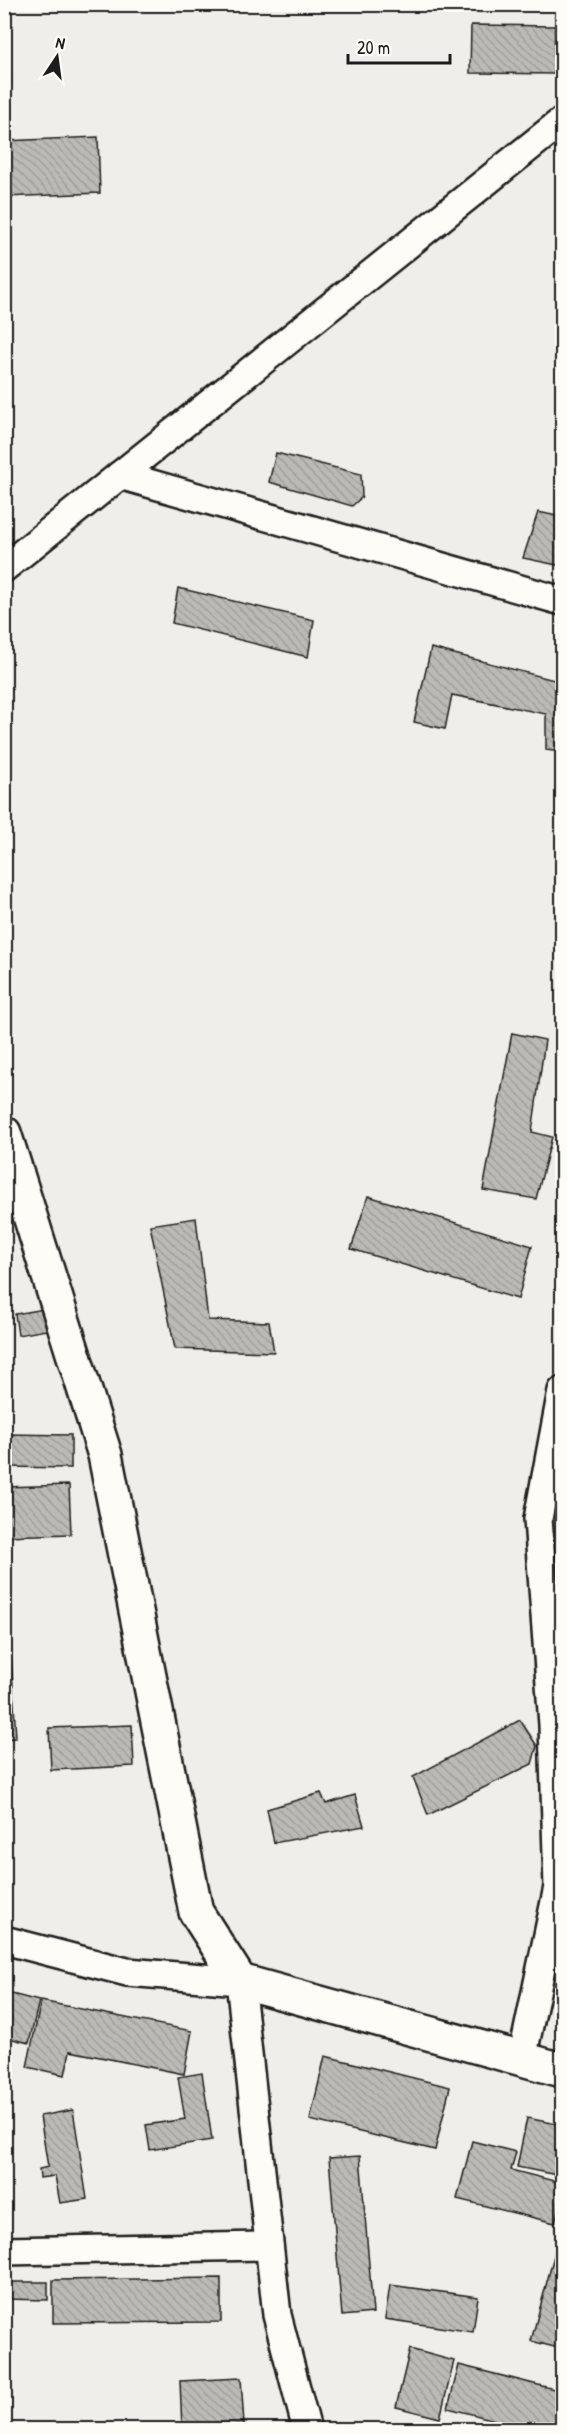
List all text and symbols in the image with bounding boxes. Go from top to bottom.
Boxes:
north arrow [27,27,87,87]
scale bar [348,27,450,65]
text: N [54,31,67,54]
text: 20 m [357,35,390,60]

